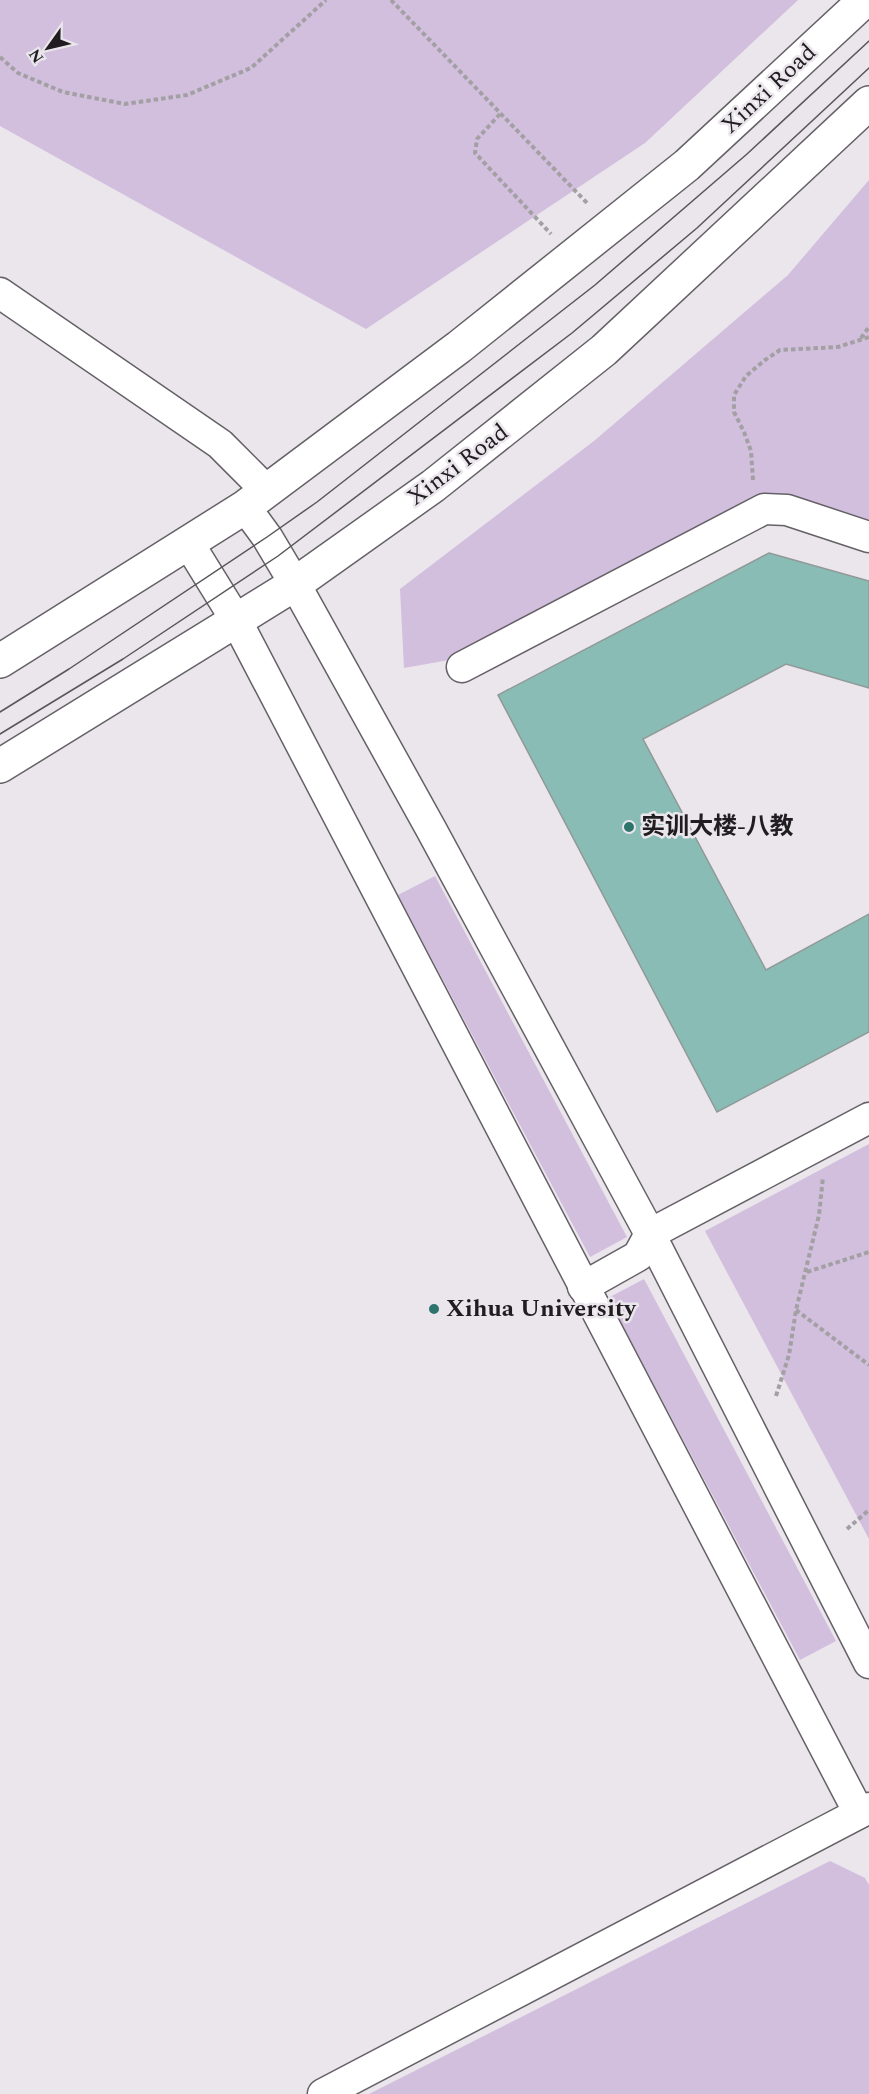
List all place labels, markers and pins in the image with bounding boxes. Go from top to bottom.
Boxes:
place label: 实训大楼-八教 [641,809,794,845]
marker: 实训大楼-八教 [622,820,636,834]
place label: Xihua University [446,1291,637,1327]
marker: Xihua University [427,1302,441,1316]

